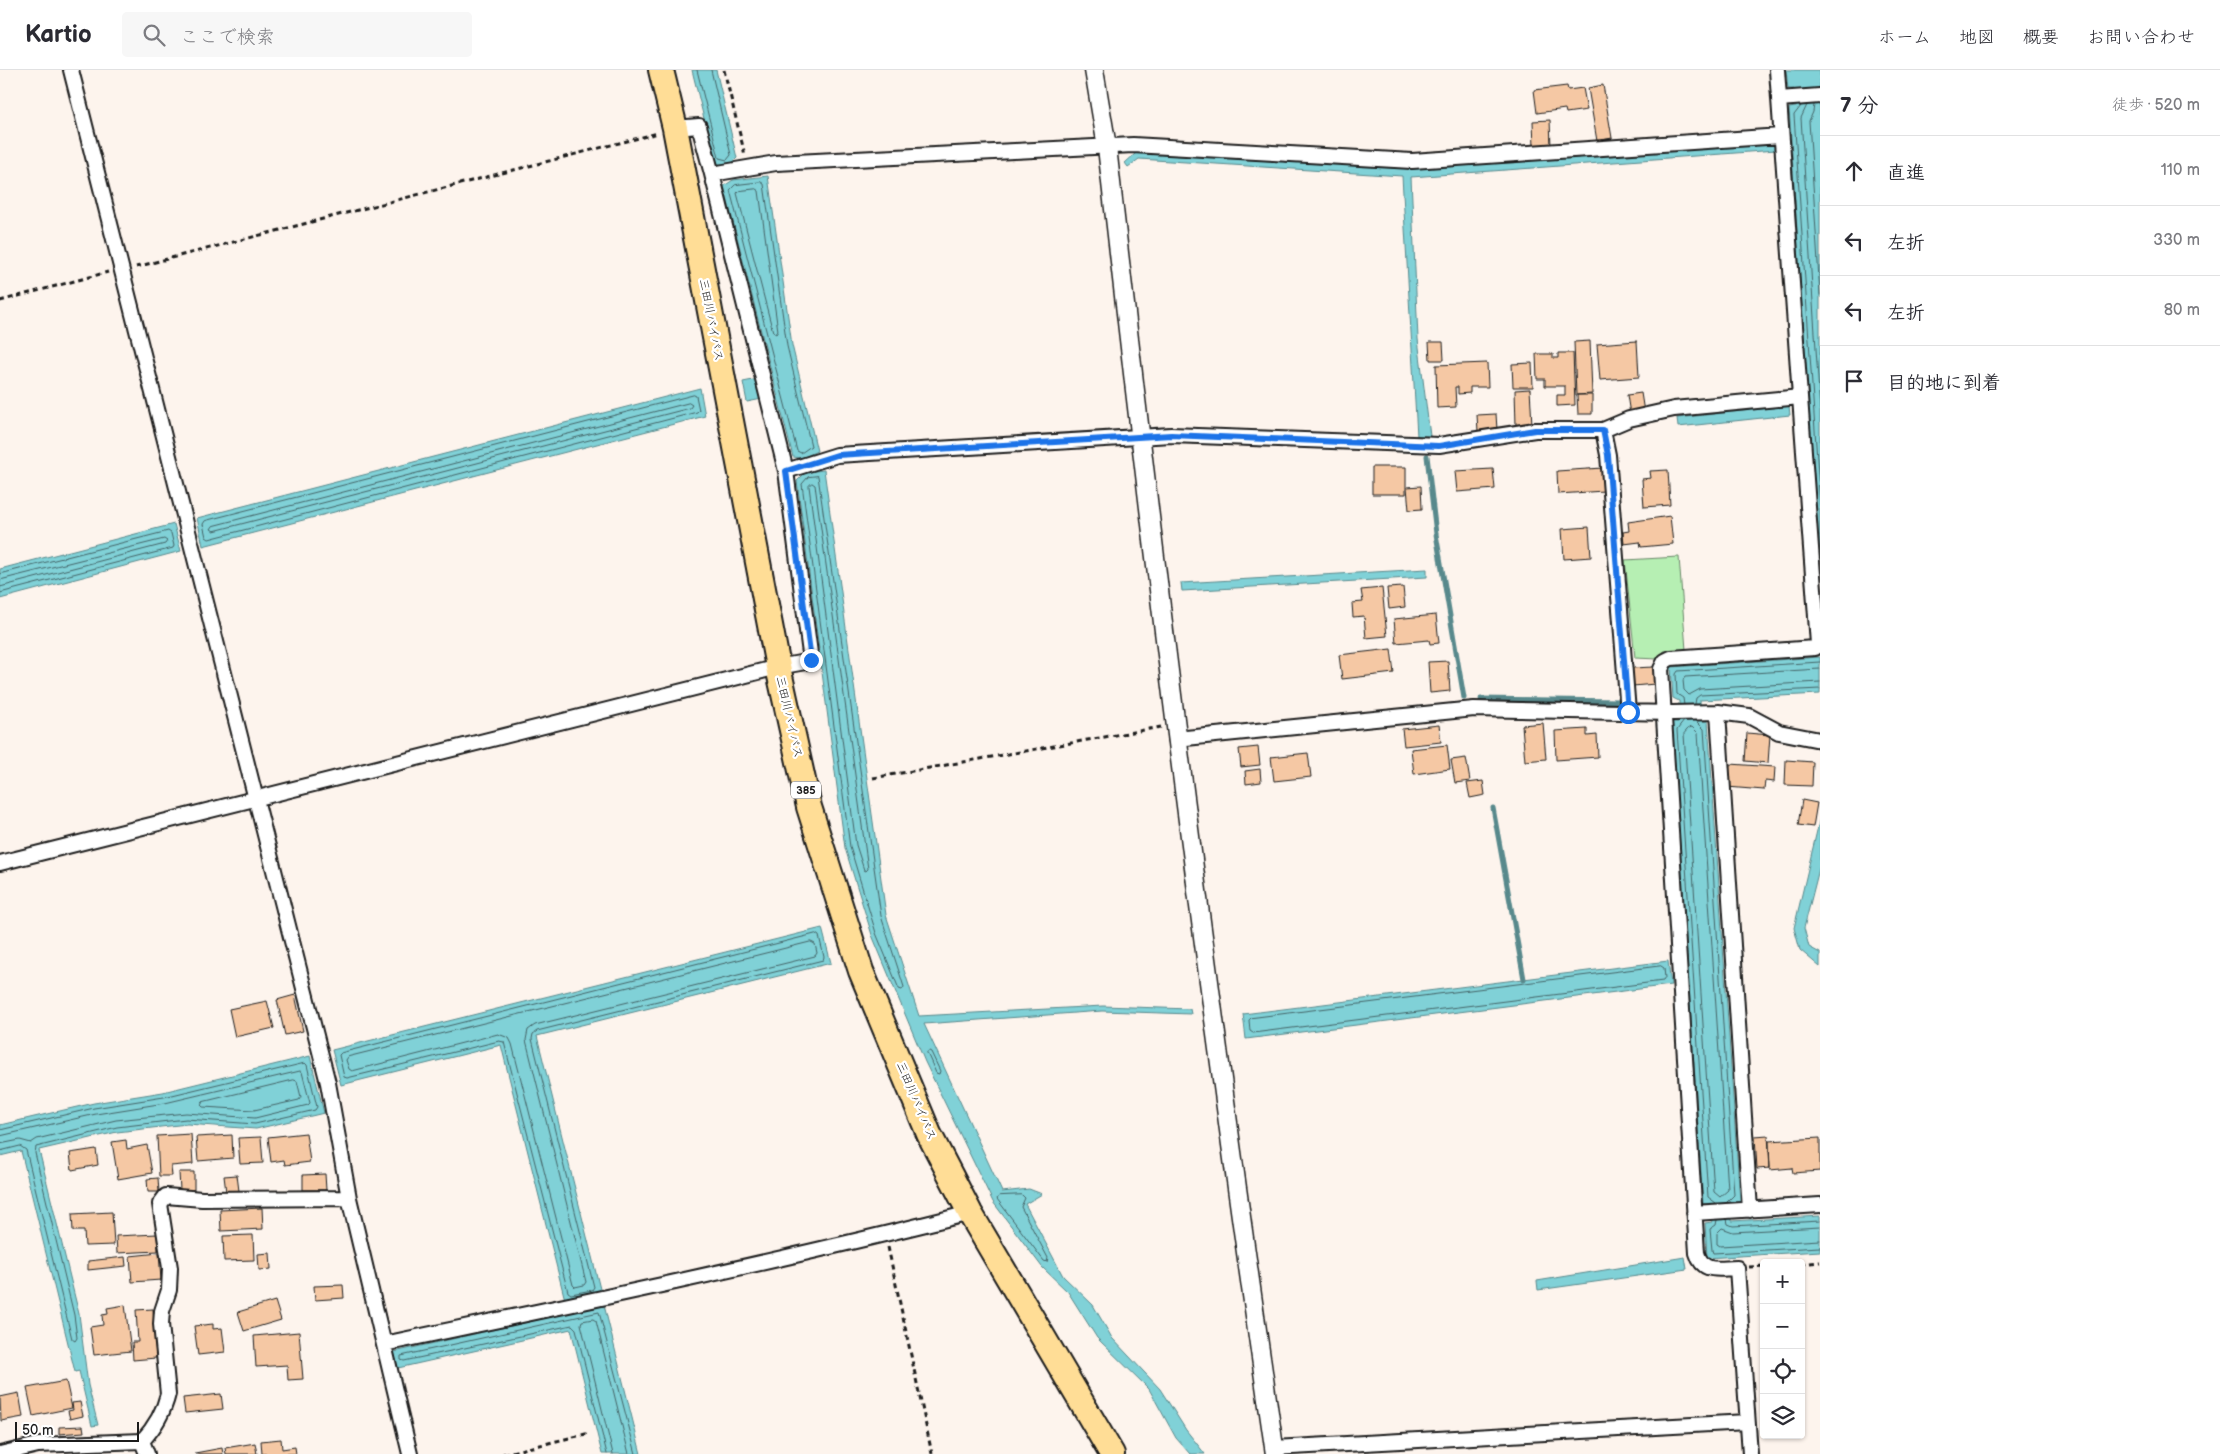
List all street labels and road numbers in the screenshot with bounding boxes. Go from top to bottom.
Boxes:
street label: 三田川バイパス [696,277,726,363]
street label: 三田川バイパス [772,675,806,759]
road number: 385 [791,782,821,798]
street label: 三田川バイパス [893,1060,939,1142]

